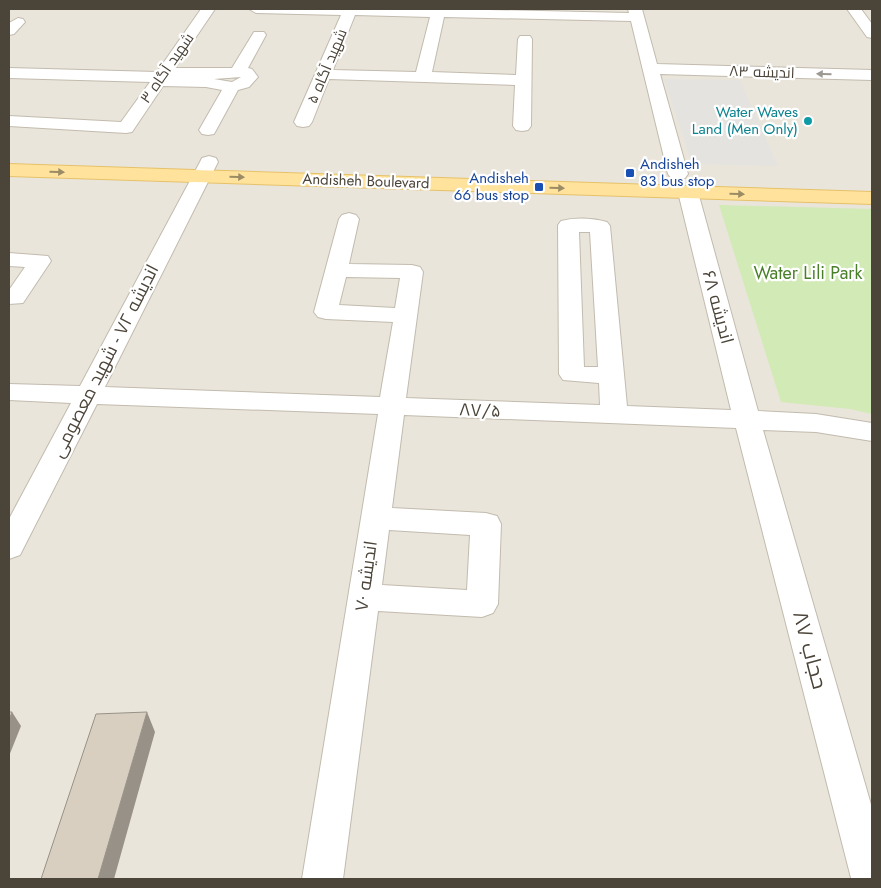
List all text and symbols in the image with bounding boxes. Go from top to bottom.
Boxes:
street label: شهید آگاه ۵ [301,25,353,107]
street label: شهید آگاه ۳ [135,28,199,108]
street label: اندیشه ۸۳ [729,60,795,84]
one-way arrow [815,70,831,78]
place label: Water Waves Land (Men Only) [692,101,798,140]
marker: Water Waves Land (Men Only) [802,115,814,127]
place label: Andisheh 83 bus stop [640,153,715,192]
place label: Andisheh 66 bus stop [454,167,529,206]
marker: Andisheh 83 bus stop [624,167,636,179]
one-way arrow [50,168,66,176]
street label: Andisheh Boulevard [302,168,430,194]
one-way arrow [230,173,246,181]
marker: Andisheh 66 bus stop [533,181,545,193]
one-way arrow [549,184,565,192]
one-way arrow [729,190,745,198]
street label: اندیشه ۷۲ - شهید معصومی [45,260,165,462]
park label: Water Lili Park [754,260,863,286]
street label: اندیشه ۶۸ [696,267,740,347]
street label: ۸۷/۵ [459,396,501,424]
street label: اندیشه ۷۰ [348,539,384,613]
street label: حجاب ۸۷ [785,608,835,692]

